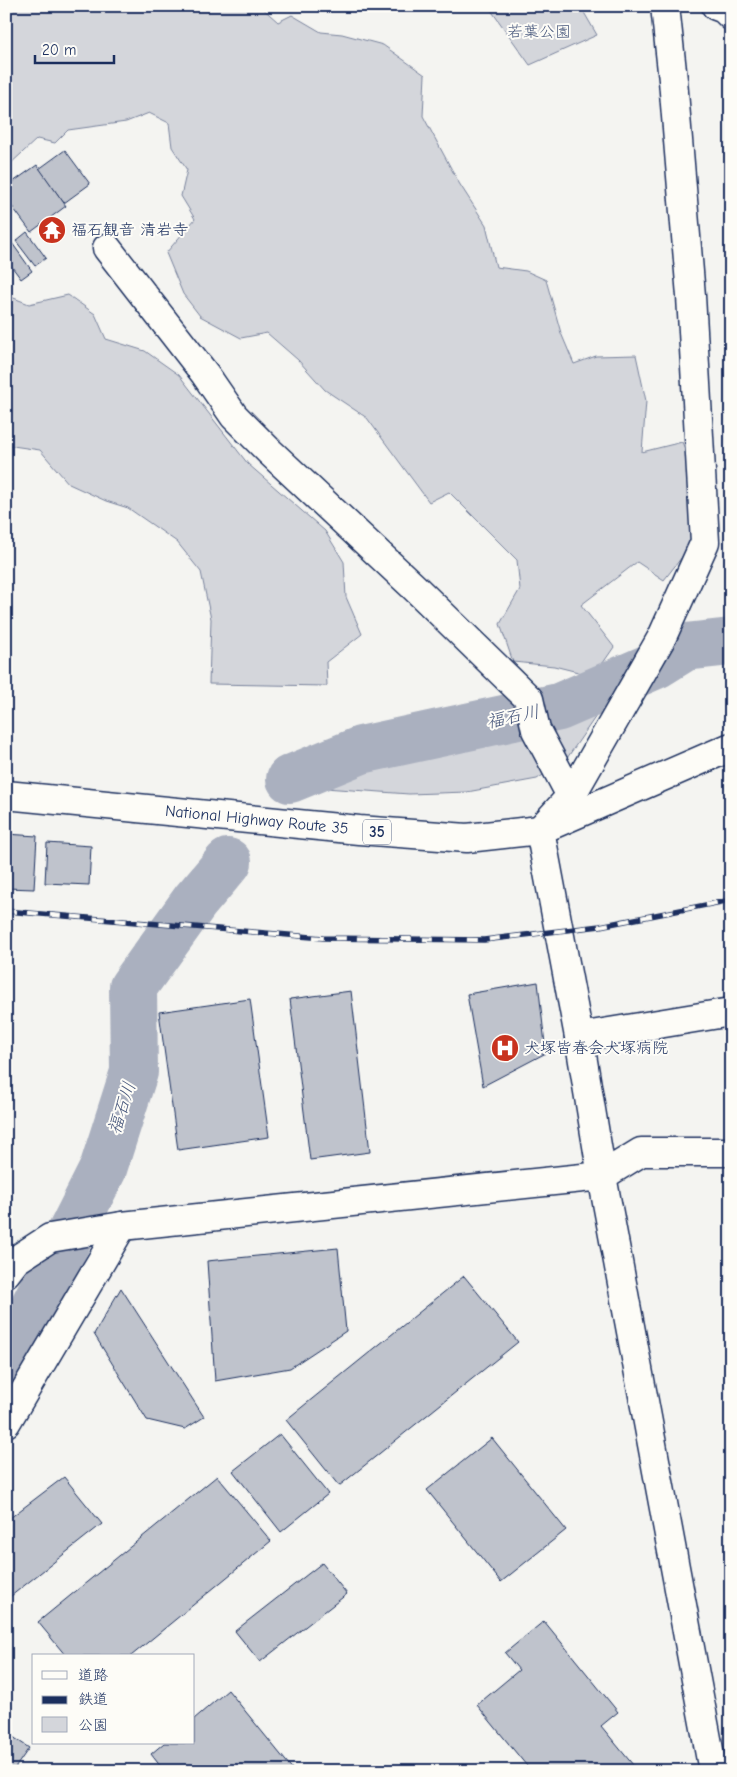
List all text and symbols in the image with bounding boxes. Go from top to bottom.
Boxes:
park label: 若葉公園 [507,23,571,41]
scale bar [35,32,114,64]
text: 20 m [42,41,76,59]
temple icon: 福石観音 清岩寺 [37,215,67,245]
place label: 福石観音 清岩寺 [71,221,188,239]
water label: 福石川 [484,701,542,733]
street label: National Highway Route 35 [164,802,349,838]
road number: 35 [363,820,391,844]
hospital icon: 犬塚皆春会犬塚病院 [490,1033,520,1063]
place label: 犬塚皆春会犬塚病院 [524,1039,668,1057]
water label: 福石川 [104,1079,140,1137]
legend [32,1654,195,1744]
text: 道路 [78,1666,108,1684]
text: 鉄道 [78,1690,108,1708]
text: 公園 [78,1716,108,1734]

